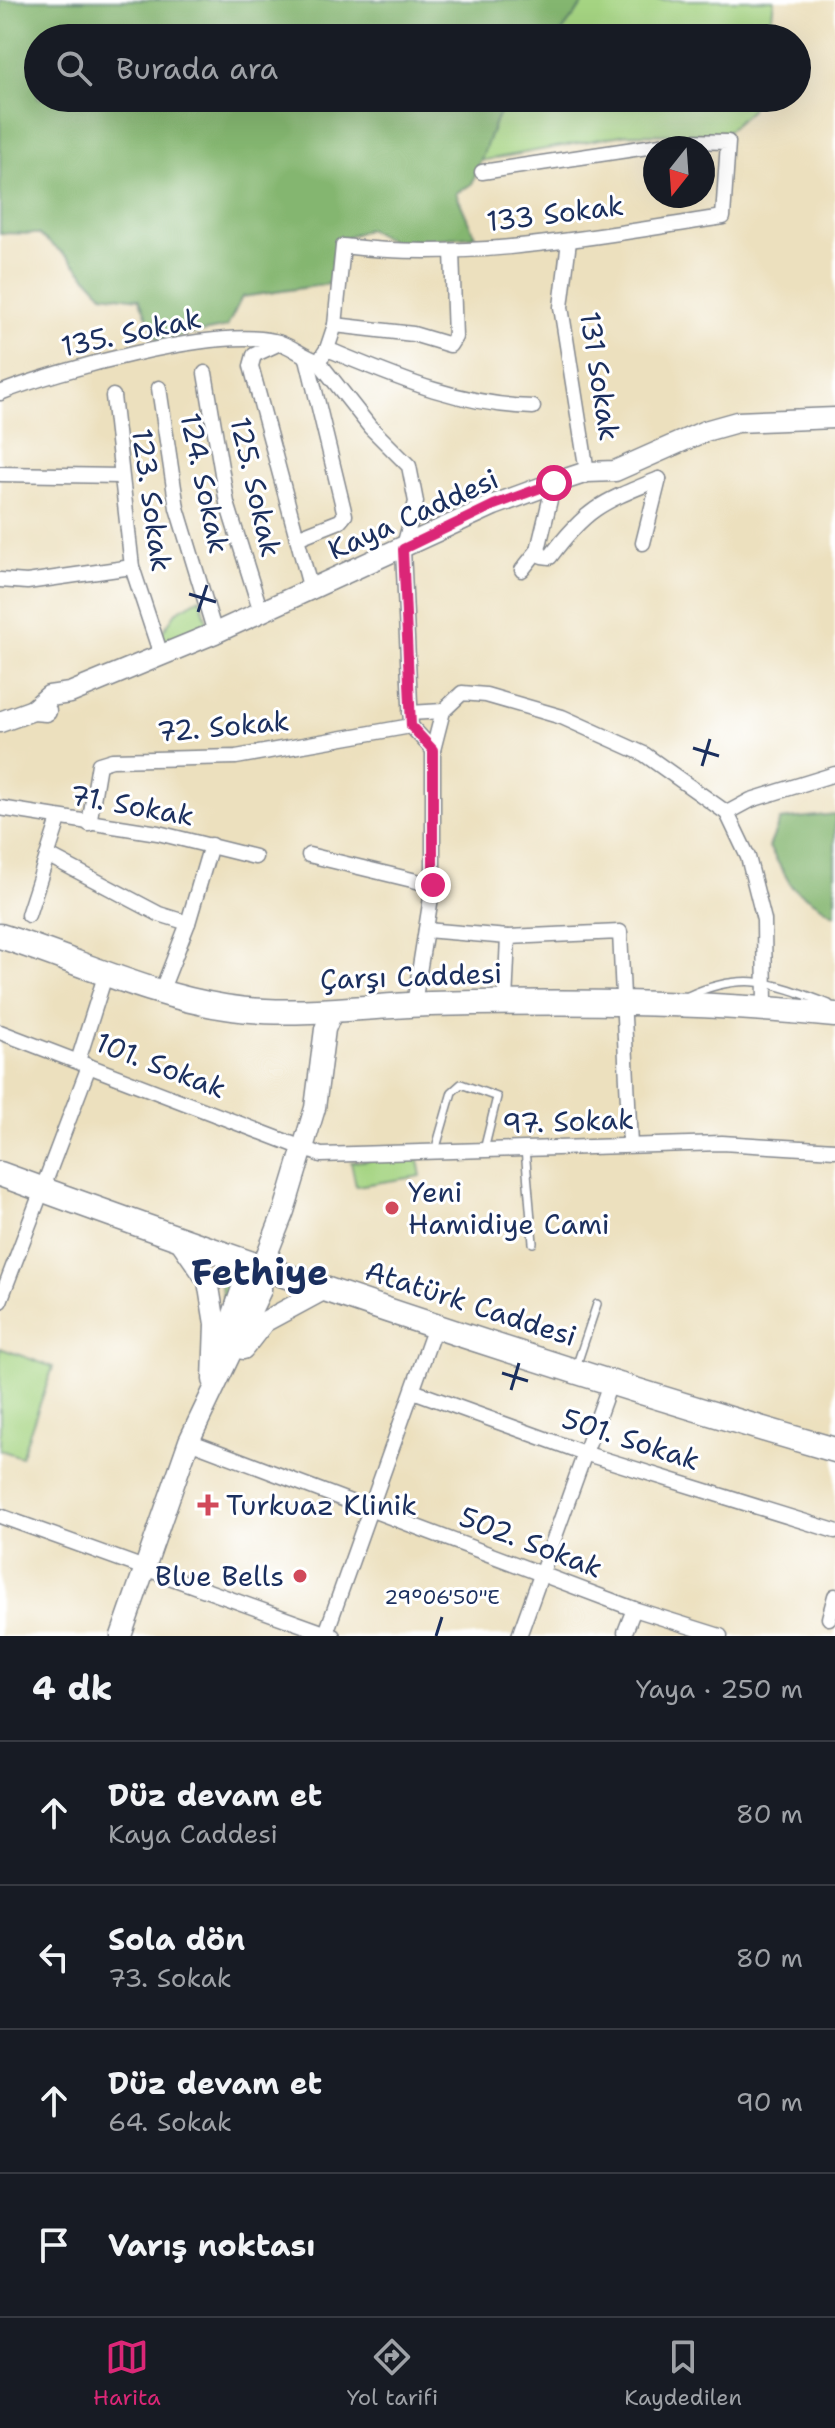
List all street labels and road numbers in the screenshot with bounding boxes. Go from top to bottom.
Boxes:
street label: 133 Sokak [484,186,626,240]
street label: 135. Sokak [57,299,205,365]
street label: 131 Sokak [571,309,629,443]
street label: 124. Sokak [172,409,238,557]
street label: 125. Sokak [221,413,291,561]
street label: 123. Sokak [123,426,181,574]
street label: Kaya Caddesi [322,459,504,569]
street label: 72. Sokak [155,701,291,751]
street label: 71. Sokak [67,775,197,835]
street label: Çarşı Caddesi [319,954,503,998]
street label: 101. Sokak [90,1023,232,1107]
street label: 97. Sokak [501,1100,635,1142]
street label: Atatürk Caddesi [360,1251,582,1355]
street label: 501. Sokak [557,1399,705,1479]
street label: 502. Sokak [454,1497,608,1587]

